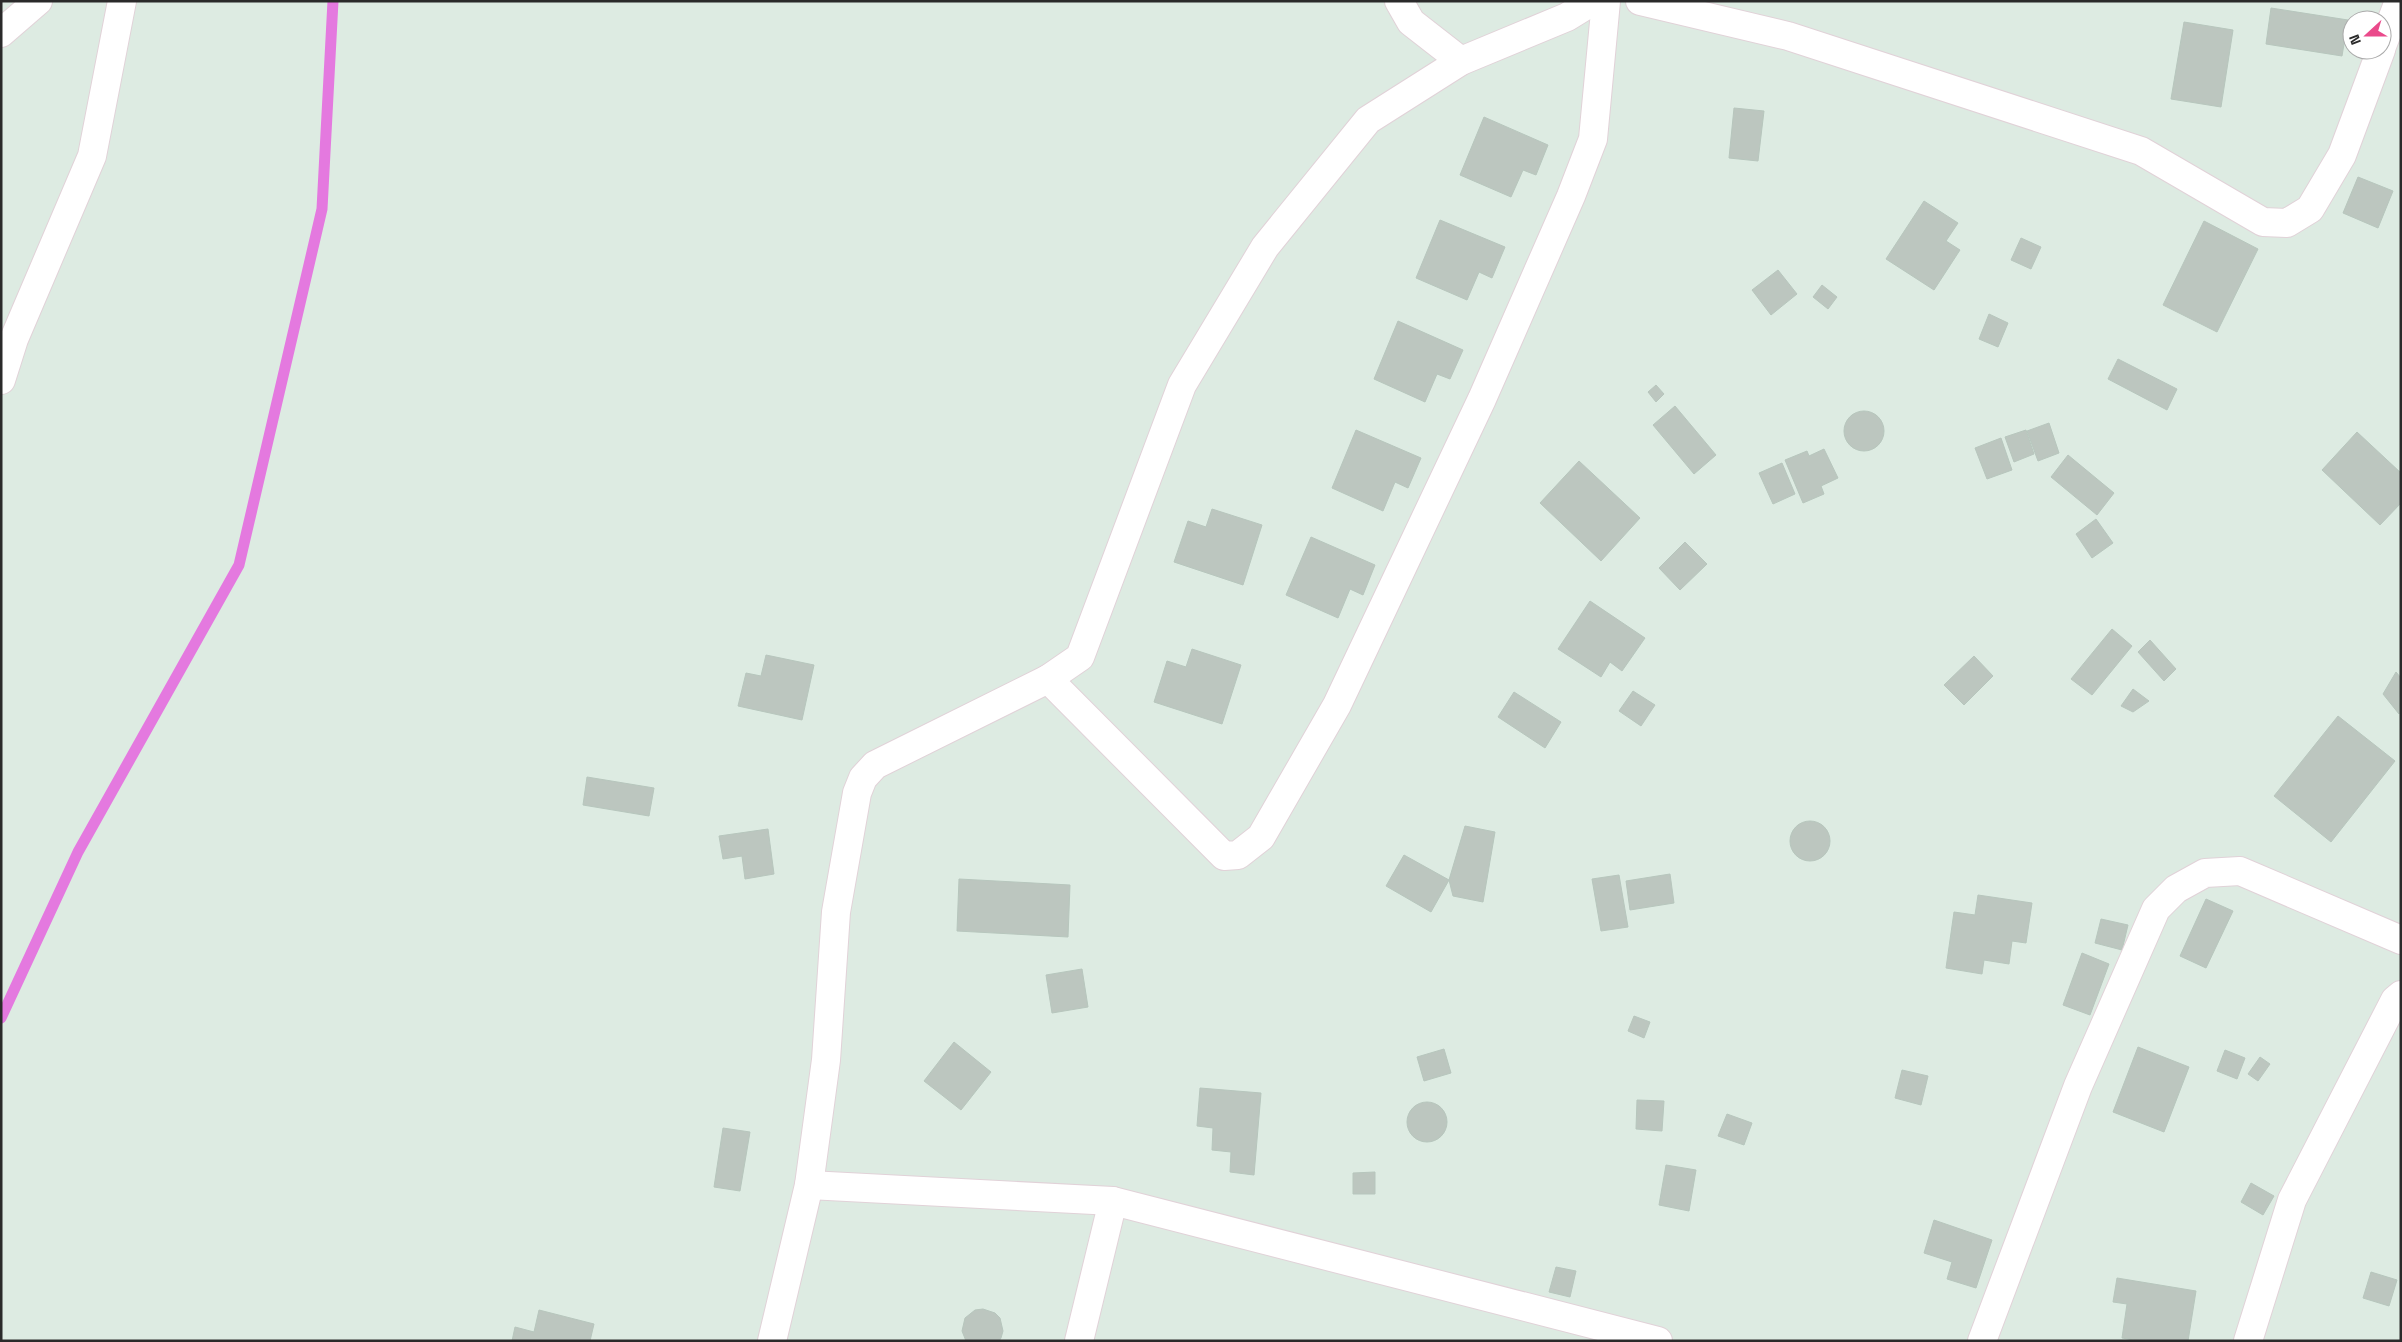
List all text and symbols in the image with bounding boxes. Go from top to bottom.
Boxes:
north arrow [2342,10,2392,60]
text: N [2345,32,2365,47]

